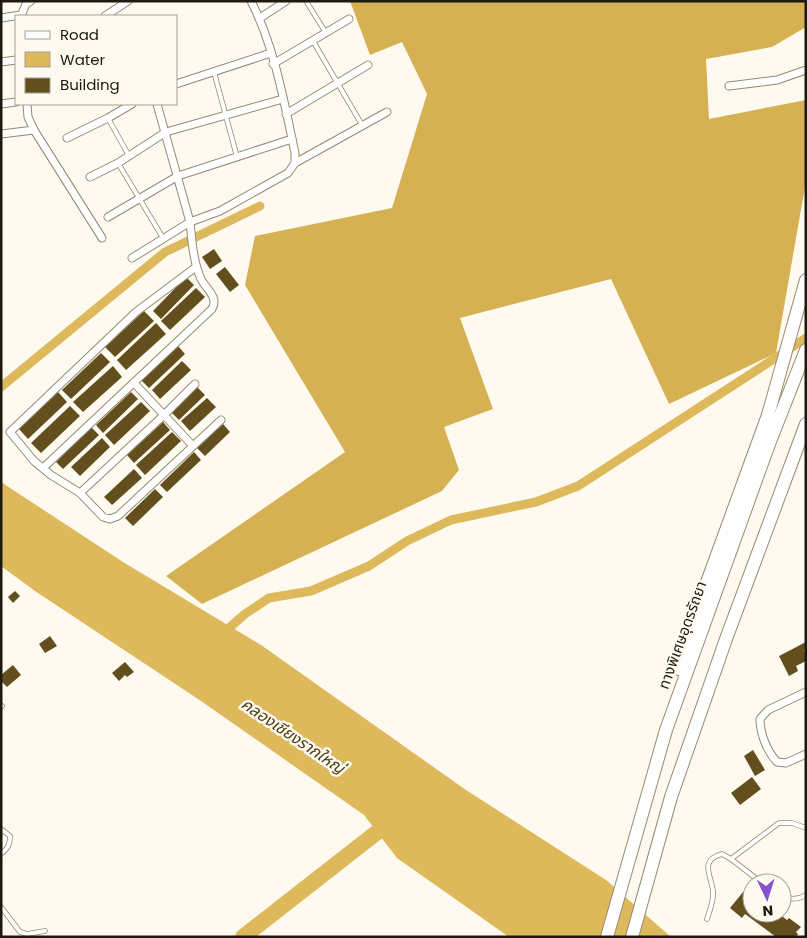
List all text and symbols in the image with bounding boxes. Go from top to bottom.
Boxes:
legend [15,15,178,105]
text: Road [60,24,99,45]
text: Water [60,49,106,70]
text: Building [60,74,120,95]
street label: ทางพิเศษอุดรรัถยา [653,578,711,692]
water label: คลองเชียงรากใหญ่ [237,693,351,780]
north arrow [742,873,792,923]
text: N [762,901,774,921]

